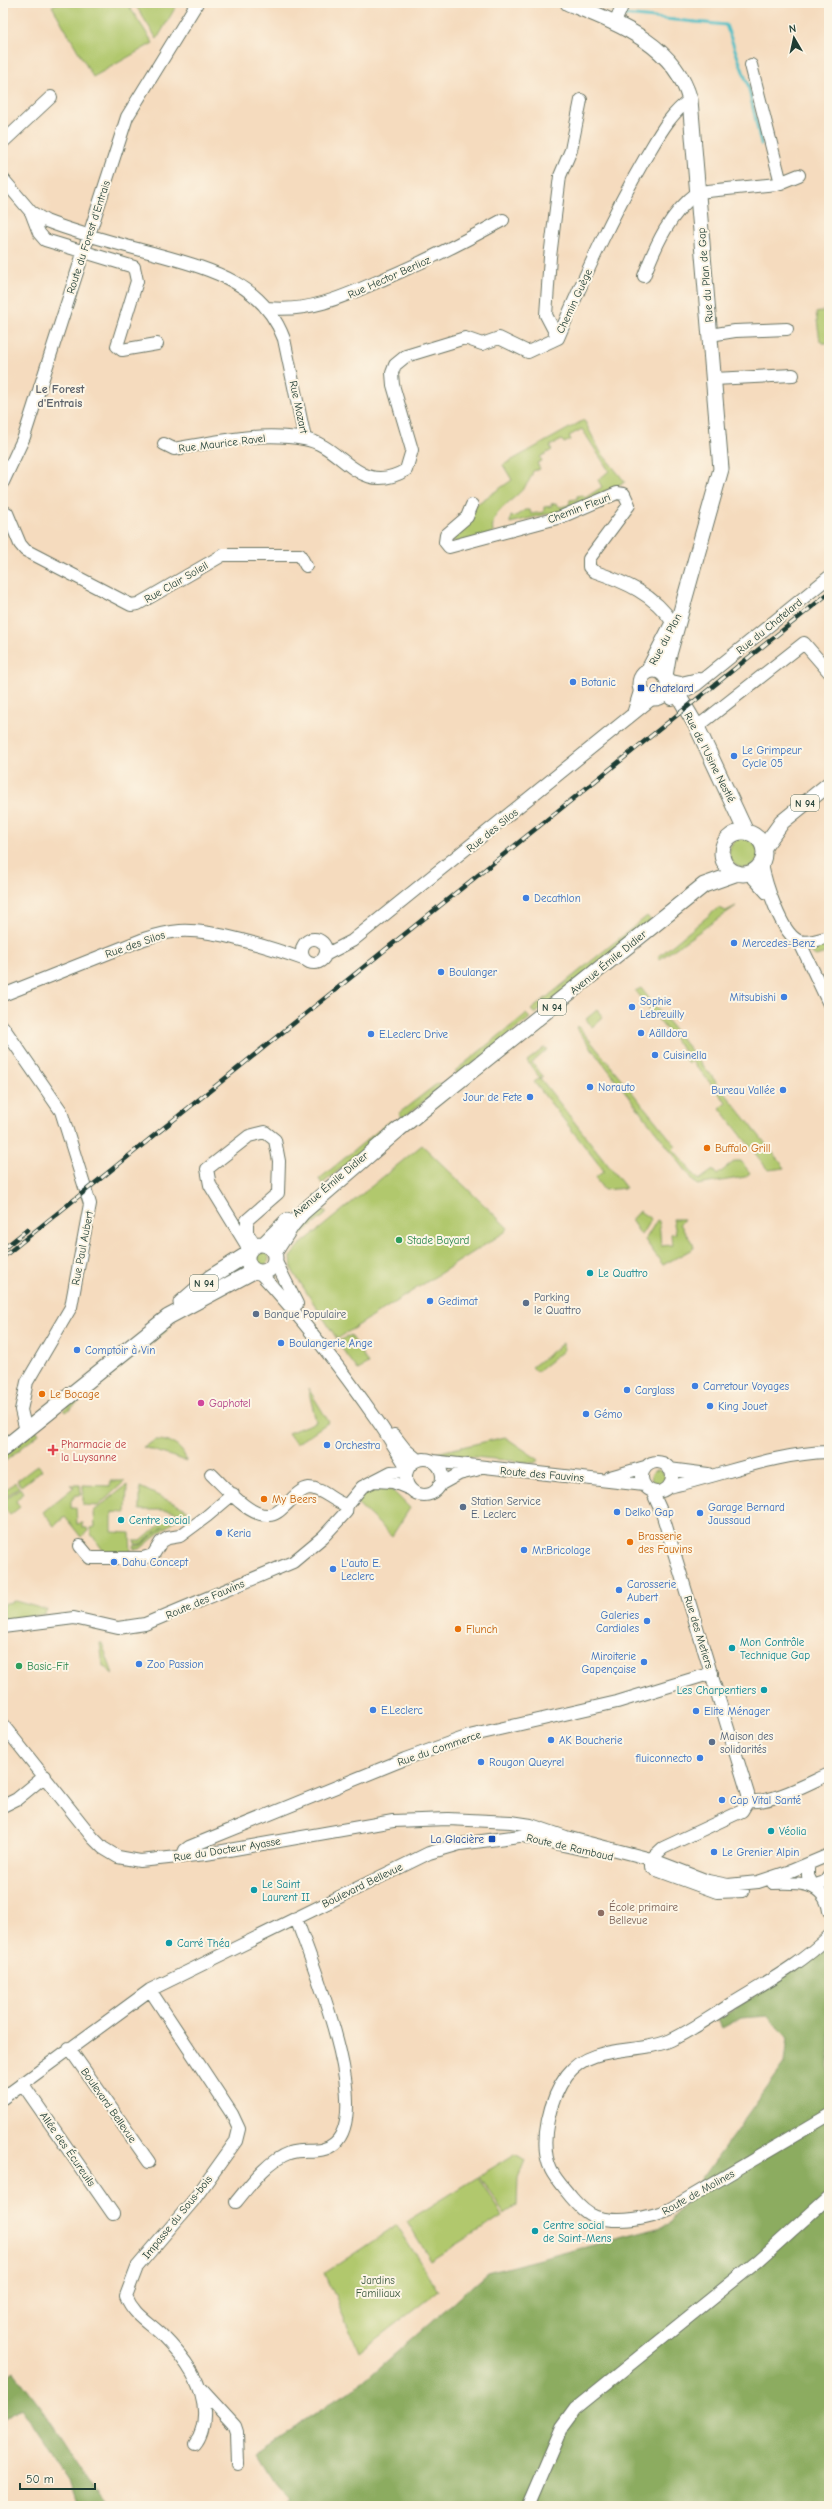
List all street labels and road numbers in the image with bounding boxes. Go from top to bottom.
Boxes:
street label: Route du Forest d'Entrais [64,178,113,295]
street label: Rue du Plan de Gap [695,227,716,323]
street label: Rue Hector Berlioz [346,253,433,301]
street label: Chemin Guège [554,266,595,336]
street label: Rue Mozart [287,379,311,436]
street label: Rue Maurice Ravel [178,432,266,455]
street label: Chemin Fleuri [546,491,612,526]
street label: Rue Clair Soleil [142,559,210,606]
street label: Rue du Chatelard [734,596,805,657]
street label: Rue du Plan [646,611,685,667]
street label: Rue de l'Usine Nestlé [681,710,738,805]
road number: N 94 [791,795,819,811]
street label: Rue des Silos [464,805,521,855]
street label: Avenue Émile Didier [567,926,650,997]
street label: Rue des Silos [104,928,167,961]
road number: N 94 [538,999,566,1015]
street label: Avenue Émile Didier [289,1148,371,1220]
street label: Rue Paul Aubert [69,1209,96,1286]
road number: N 94 [190,1275,218,1291]
street label: Route des Fauvins [499,1464,585,1485]
street label: Route des Fauvins [164,1577,247,1622]
street label: Rue des Metiers [681,1594,716,1671]
street label: Rue du Commerce [396,1728,483,1769]
street label: Route de Rambaud [525,1831,615,1864]
street label: Rue du Docteur Ayasse [173,1835,282,1864]
street label: Boulevard Bellevue [320,1860,405,1911]
street label: Boulevard Bellevue [78,2065,139,2146]
street label: Allée des Écureuils [37,2109,99,2189]
street label: Route de Molines [660,2167,737,2218]
street label: Impasse du Sous-bois [140,2173,215,2262]

